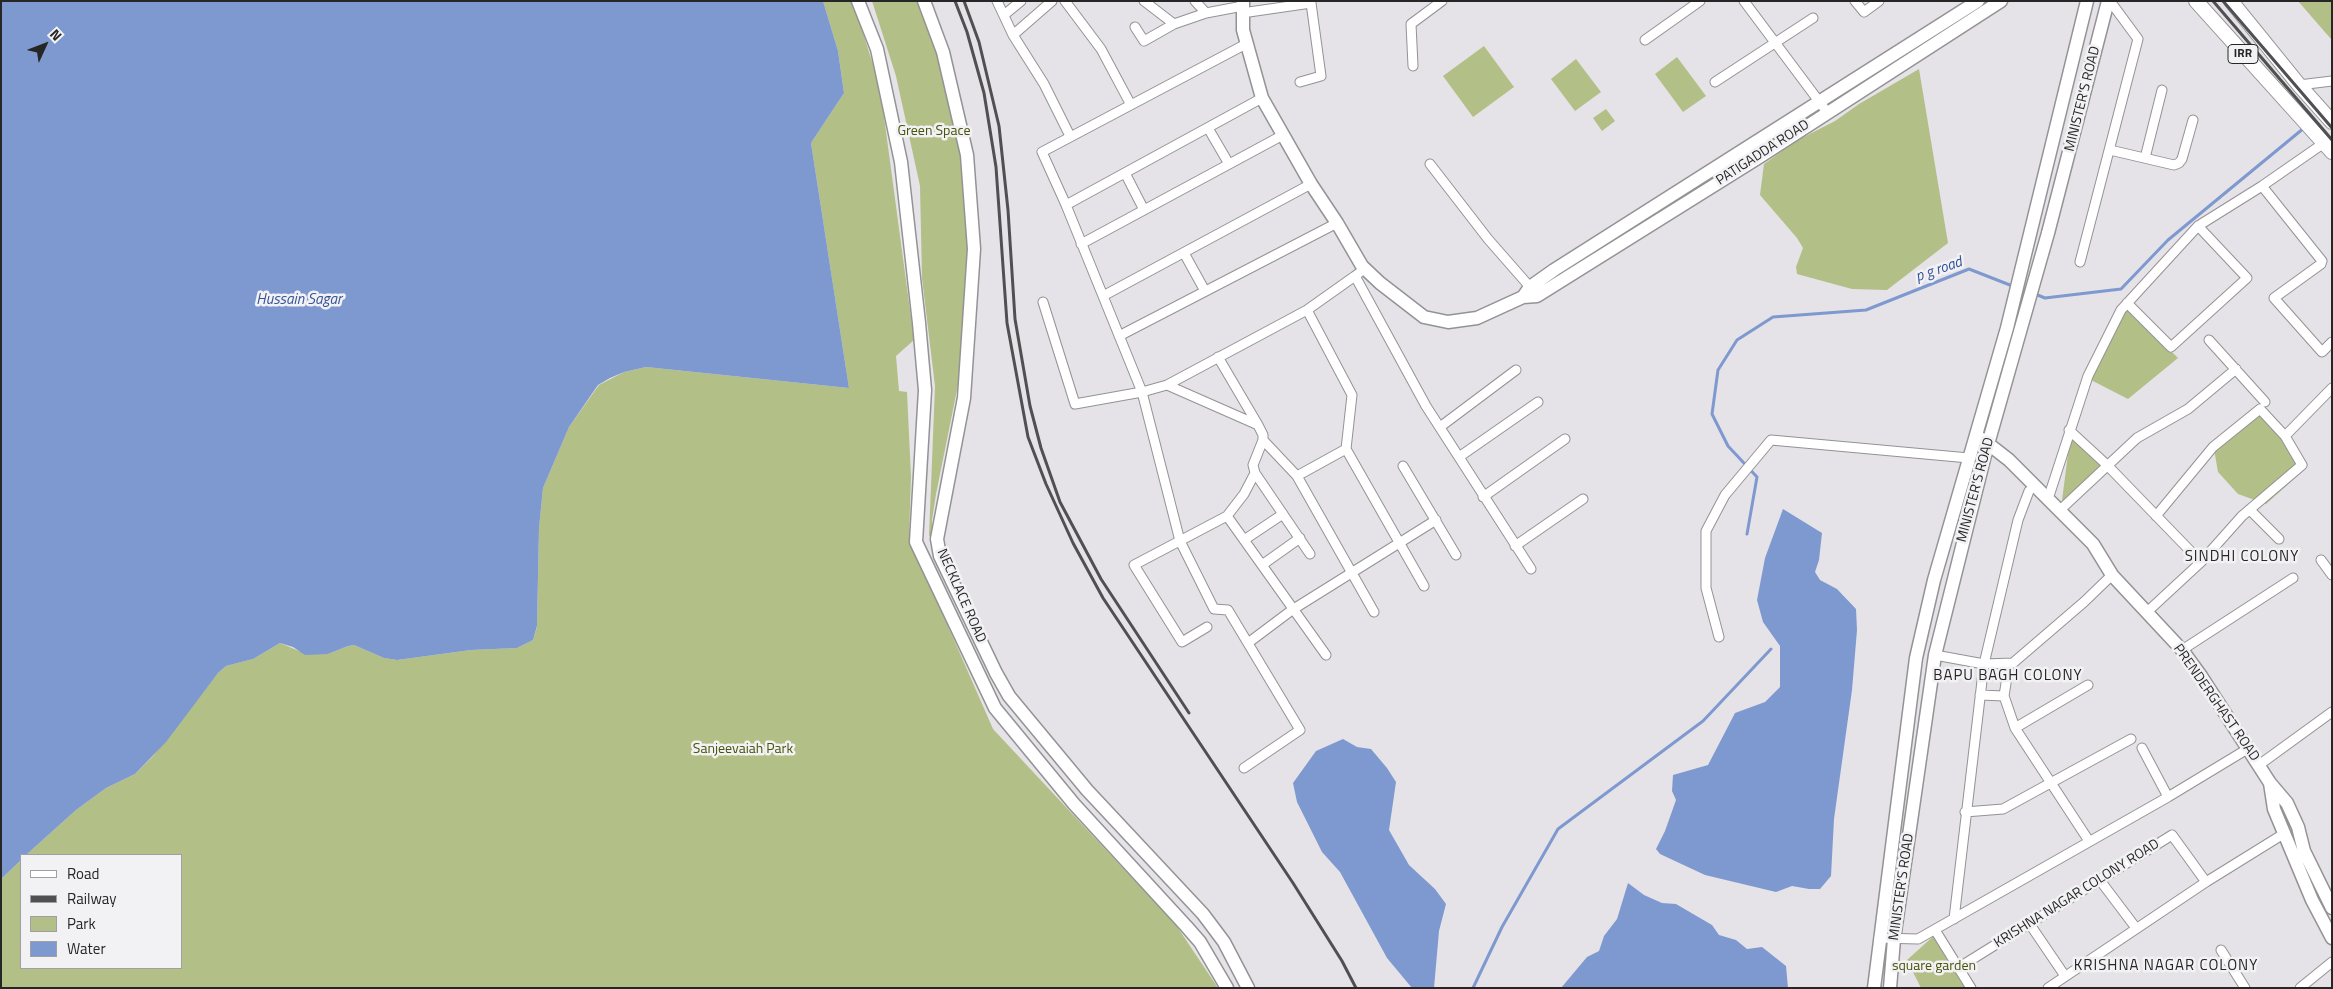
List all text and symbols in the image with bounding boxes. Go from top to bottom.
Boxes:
north arrow [20,20,70,70]
text: N [45,24,67,45]
road number: IRR [2228,44,2258,64]
street label: MINISTER'S ROAD [2062,45,2104,153]
street label: PATIGADDA ROAD [1713,117,1813,189]
park label: Green Space [897,124,971,140]
water label: p g road [1913,254,1965,286]
water label: Hussain Sagar [256,291,342,309]
street label: MINISTER'S ROAD [1954,436,1998,544]
street label: NECKLACE ROAD [933,546,989,646]
district label: SINDHI COLONY [2183,548,2301,566]
street label: PRENDERGHAST ROAD [2169,641,2263,765]
district label: BAPU BAGH COLONY [1931,667,2085,685]
park label: Sanjeevaiah Park [693,742,793,758]
street label: MINISTER'S ROAD [1886,832,1918,942]
street label: KRISHNA NAGAR COLONY ROAD [1991,836,2163,952]
legend [20,854,182,969]
text: Road [67,862,99,885]
text: Railway [67,887,117,910]
text: Park [67,912,96,935]
text: Water [67,937,106,960]
district label: KRISHNA NAGAR COLONY [2071,957,2261,975]
park label: square garden [1892,959,1976,975]

